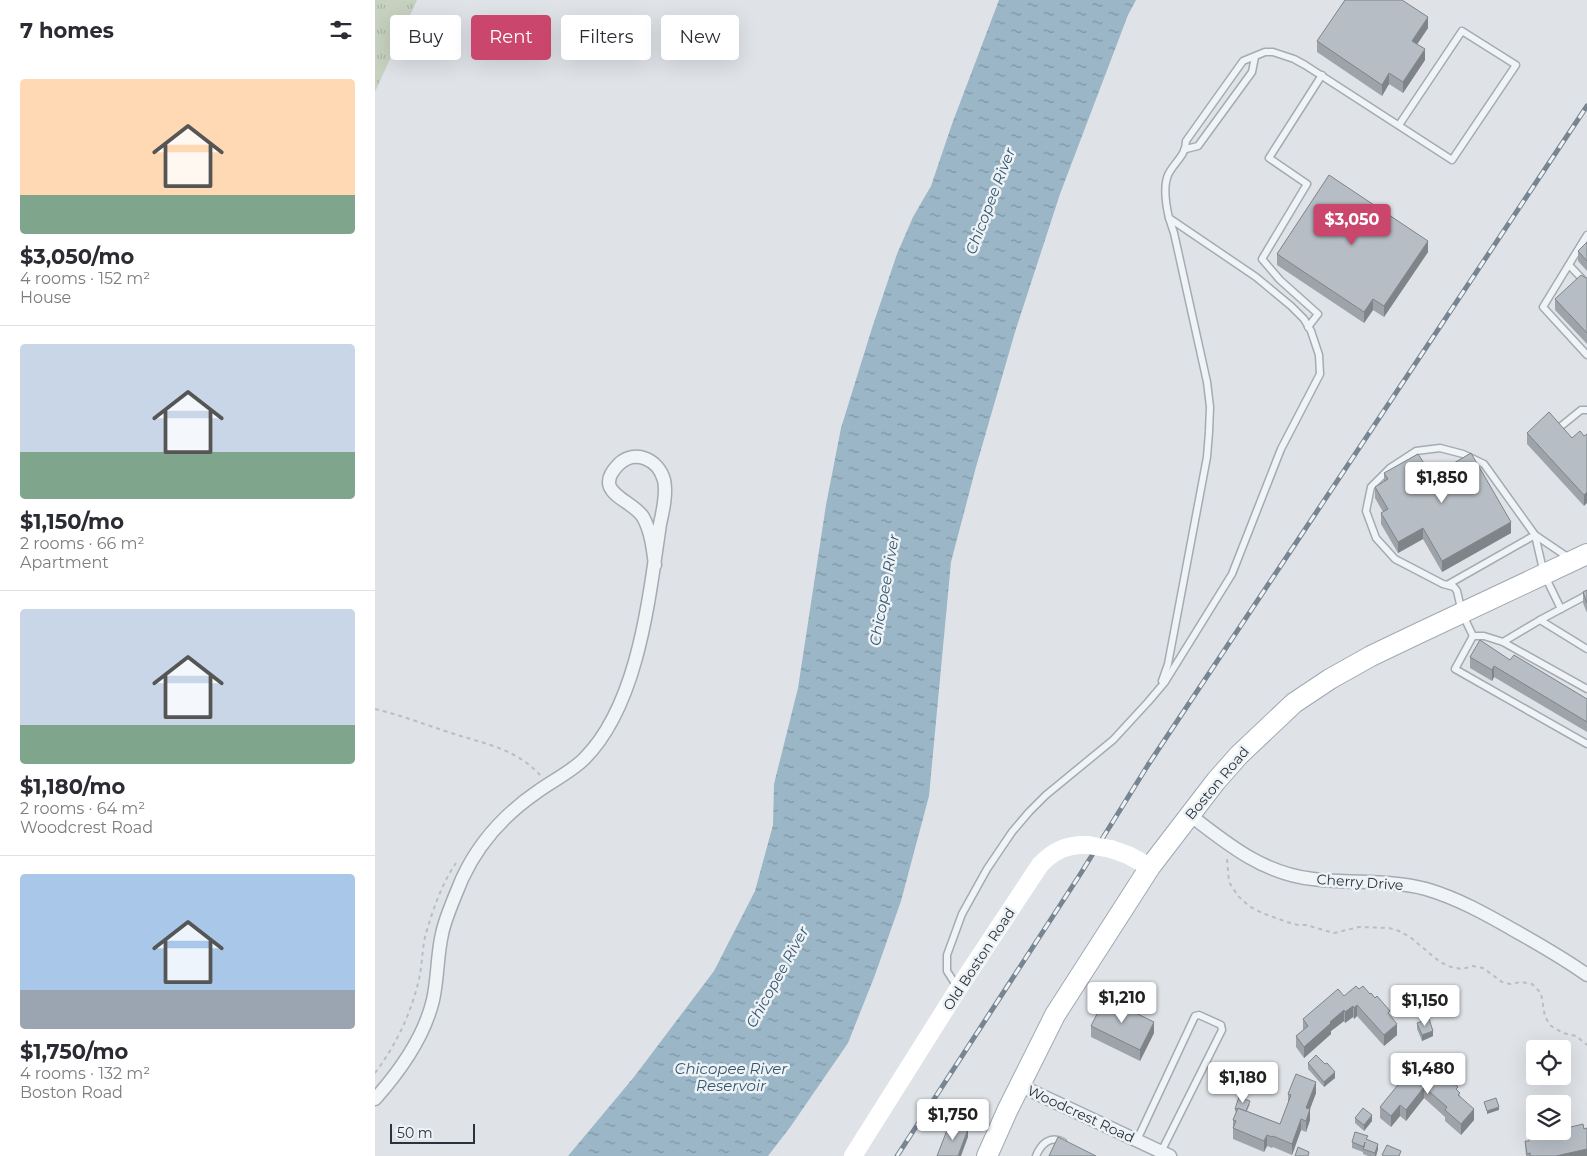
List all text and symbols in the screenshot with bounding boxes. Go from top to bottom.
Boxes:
chip: Buy [390,15,461,60]
chip: Rent [471,15,551,60]
chip: Filters [561,15,651,60]
chip: New [661,15,739,60]
icon: filters [327,16,355,44]
text: 7 homes [20,18,114,43]
icon: home [143,111,233,201]
water label: Chicopee River [961,144,1019,257]
pin: $3,050 [1311,204,1393,246]
text: $3,050 [1325,210,1379,229]
text: $3,050/mo [20,244,134,269]
text: 4 rooms · 152 m² [20,269,150,288]
text: House [20,288,71,307]
icon: home [143,377,233,467]
pin: $1,850 [1401,462,1483,504]
text: $1,850 [1416,468,1468,487]
text: $1,150/mo [20,509,124,534]
water label: Chicopee River [865,532,903,647]
text: 2 rooms · 66 m² [20,534,144,553]
text: Apartment [20,553,109,572]
icon: home [143,642,233,732]
street label: Boston Road [1181,743,1253,823]
text: $1,180/mo [20,774,125,799]
text: 2 rooms · 64 m² [20,799,145,818]
text: Woodcrest Road [20,818,153,837]
street label: Cherry Drive [1316,870,1404,894]
street label: Old Boston Road [939,904,1019,1014]
icon: home [143,907,233,997]
water label: Chicopee River [741,922,813,1031]
pin: $1,210 [1081,982,1163,1024]
pin: $1,150 [1384,984,1466,1027]
text: $1,210 [1098,988,1146,1007]
text: $1,150 [1402,991,1448,1010]
text: $1,750/mo [20,1039,128,1064]
map controls [1526,1040,1571,1140]
button: locate [1526,1040,1571,1085]
pin: $1,480 [1387,1052,1469,1095]
water label: Chicopee River Reservoir [675,1059,788,1095]
text: $1,480 [1401,1059,1455,1078]
pin: $1,180 [1202,1062,1284,1104]
text: 4 rooms · 132 m² [20,1064,150,1083]
text: $1,180 [1219,1068,1267,1087]
street label: Woodcrest Road [1024,1081,1138,1147]
text: Boston Road [20,1083,123,1102]
button: layers [1526,1095,1571,1140]
pin: $1,750 [912,1098,994,1141]
text: $1,750 [928,1105,978,1124]
scale bar [390,1121,475,1144]
text: 50 m [397,1124,433,1142]

